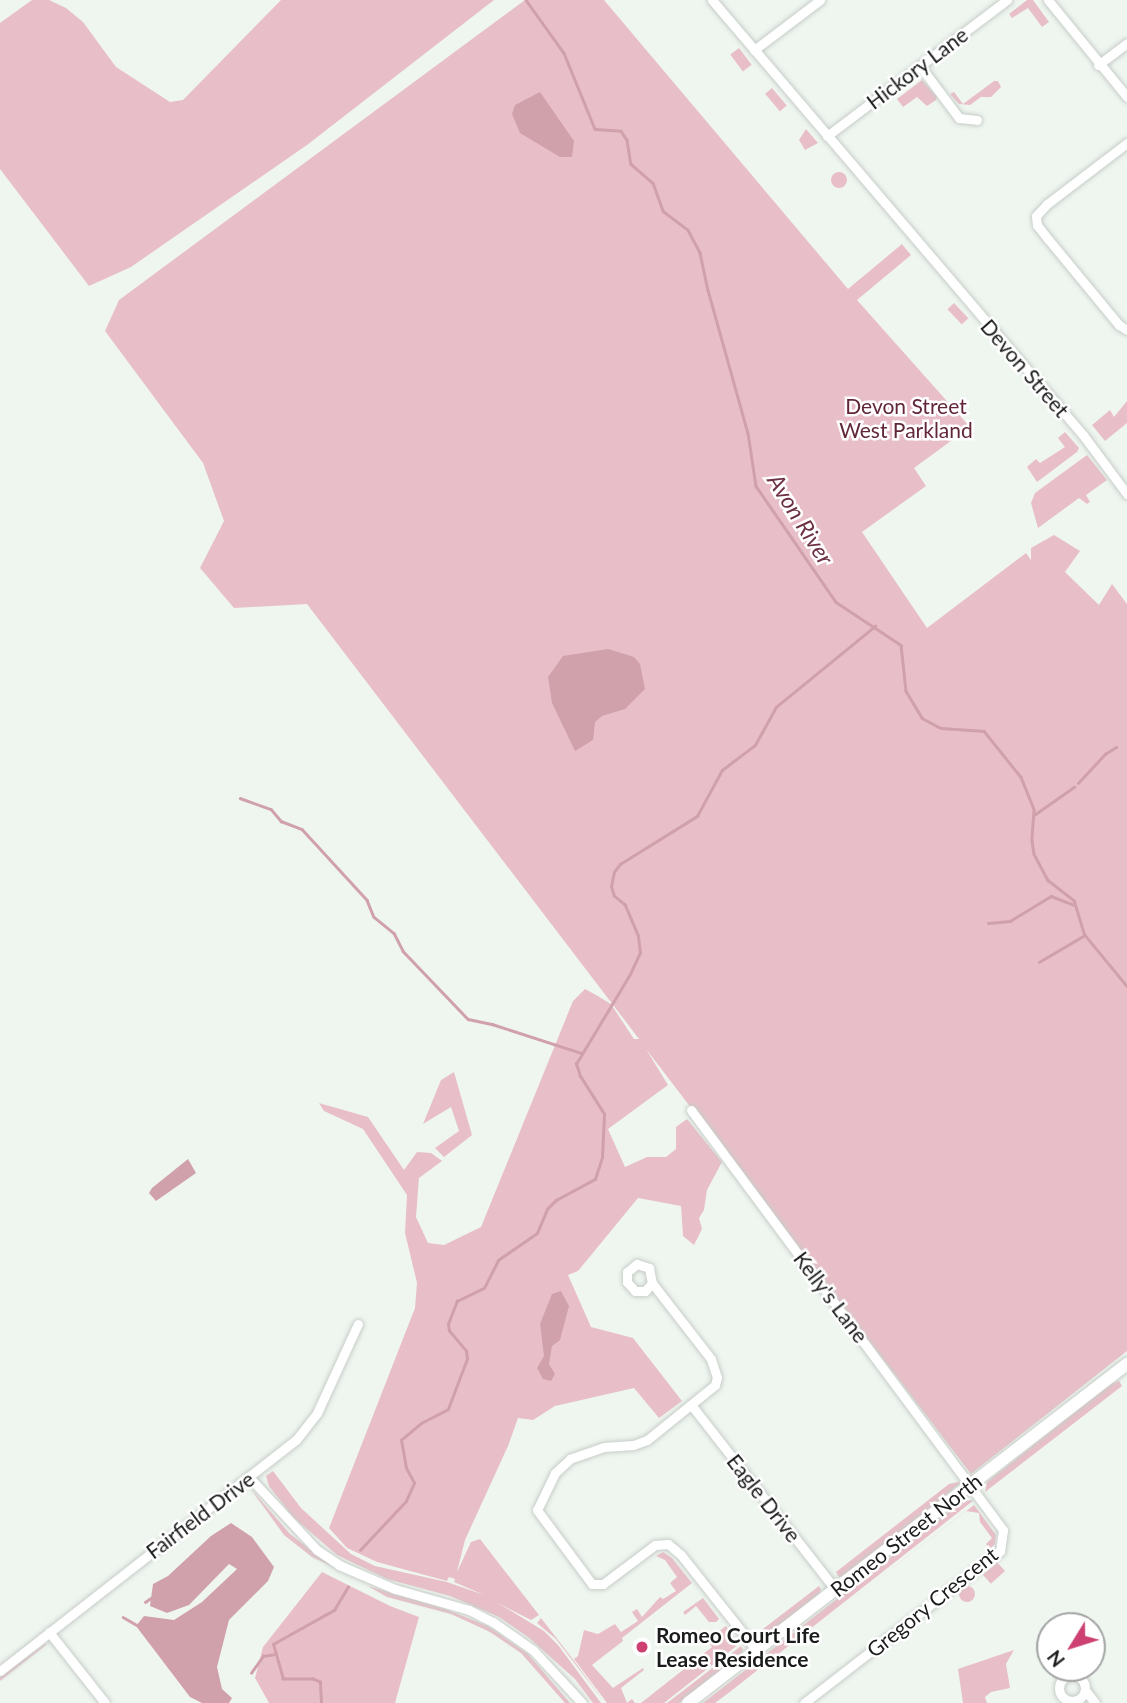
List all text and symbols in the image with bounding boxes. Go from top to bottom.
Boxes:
street label: Hickory Lane [861,22,973,114]
street label: Devon Street [976,314,1074,422]
park label: Devon Street West Parkland [839,393,973,443]
water label: Avon River [762,468,840,570]
street label: Kelly's Lane [789,1246,873,1348]
street label: Eagle Drive [722,1449,806,1547]
street label: Fairfield Drive [141,1466,259,1564]
street label: Romeo Street North [825,1468,987,1602]
street label: Gregory Crescent [861,1541,1003,1663]
north arrow [1036,1612,1106,1682]
place label: Romeo Court Life Lease Residence [656,1622,820,1672]
marker: Romeo Court Life Lease Residence [634,1639,650,1655]
text: N [1042,1646,1069,1672]

